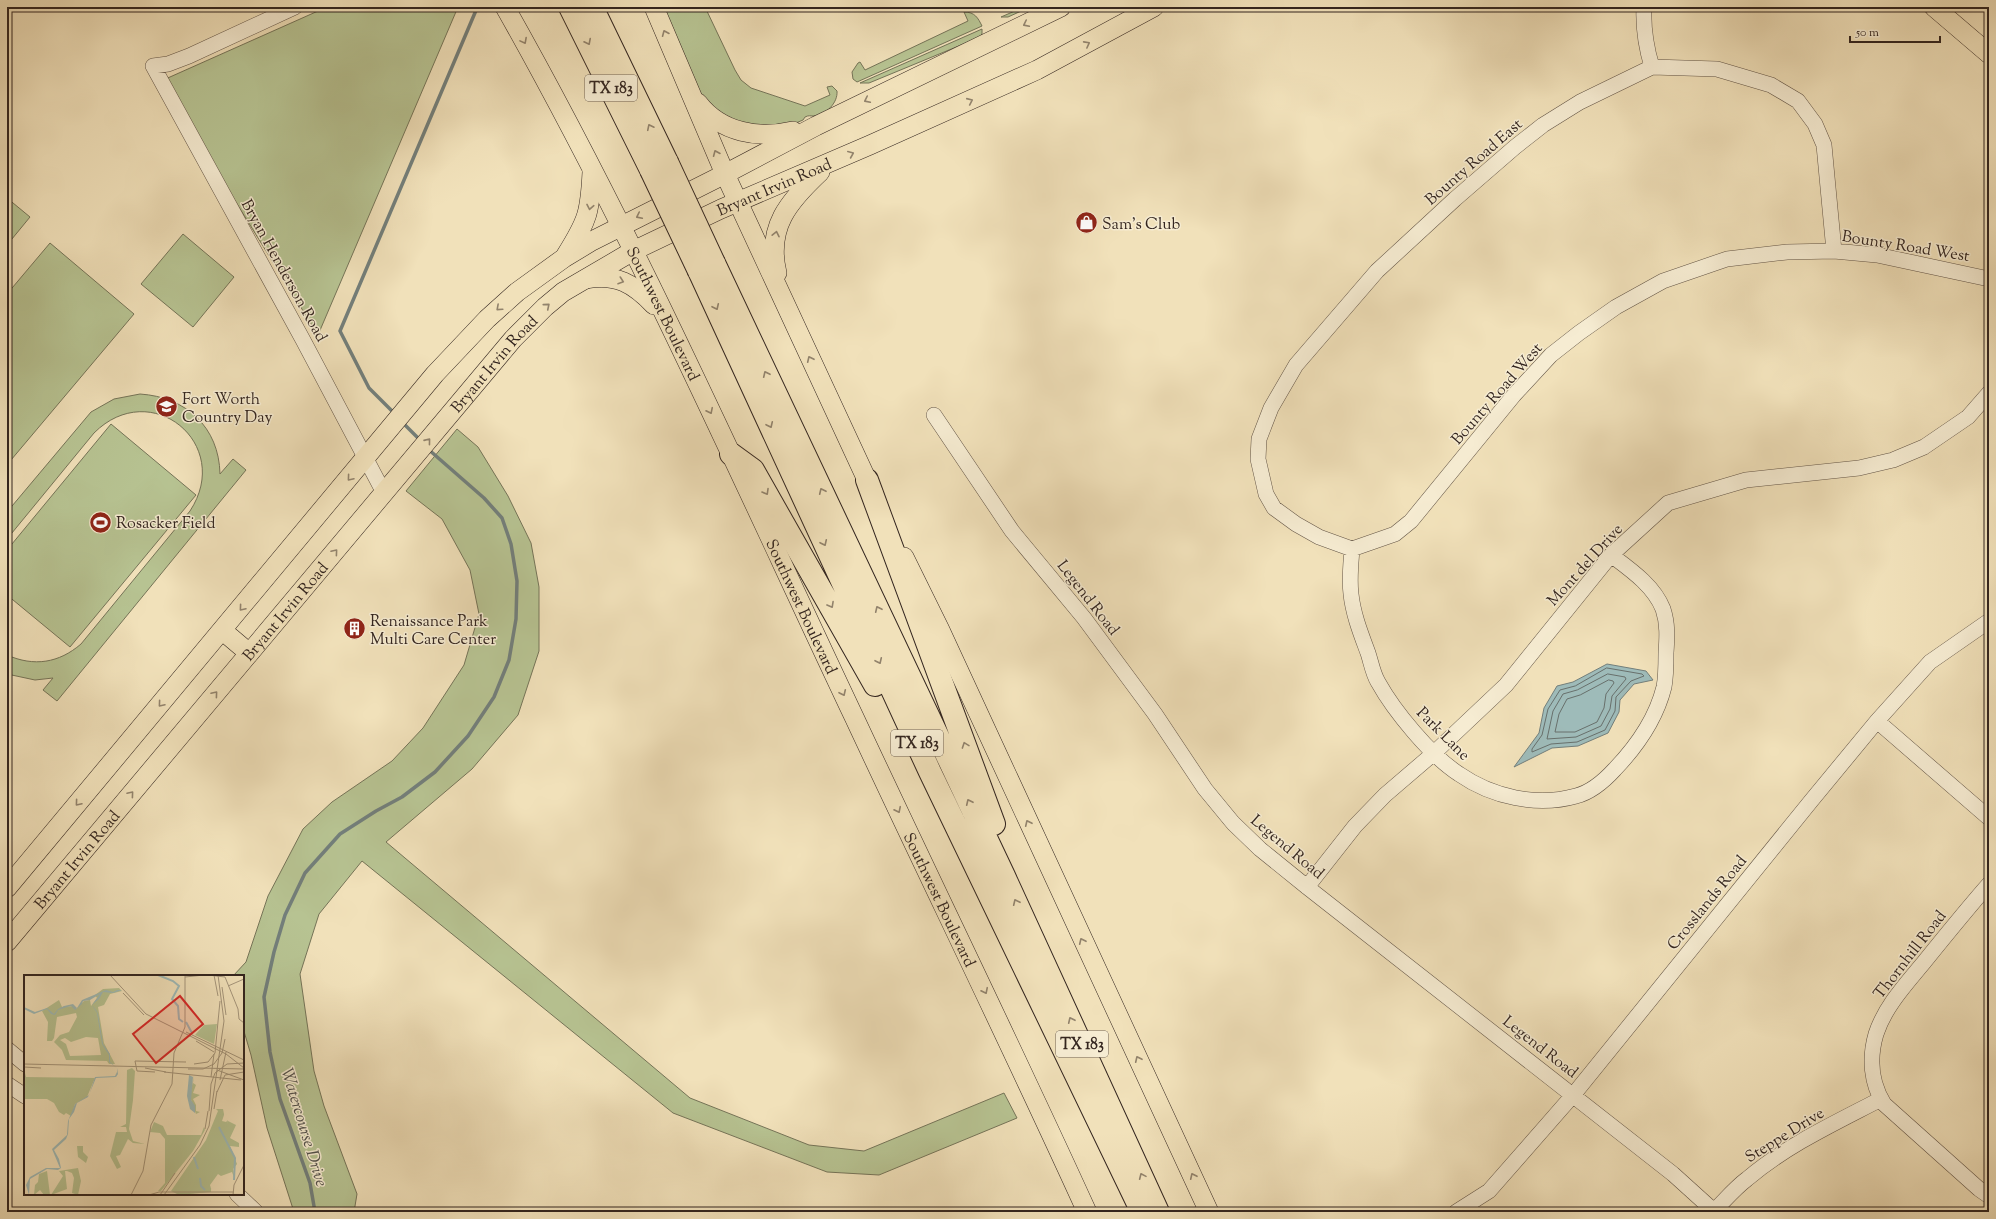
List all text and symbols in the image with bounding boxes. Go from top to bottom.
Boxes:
scale bar [1850,18,1940,44]
one-way arrow [1023,19,1031,27]
text: 50 m [1855,24,1879,42]
one-way arrow [662,30,670,37]
one-way arrow [519,37,526,44]
one-way arrow [583,38,591,45]
one-way arrow [1083,42,1090,49]
road number: TX 183 [585,75,637,101]
one-way arrow [863,96,871,103]
one-way arrow [965,98,973,106]
street label: Bounty Road East [1421,114,1529,212]
one-way arrow [647,124,655,132]
one-way arrow [712,150,720,157]
one-way arrow [847,150,854,158]
street label: Bryant Irvin Road [714,154,836,223]
street label: Bryan Henderson Road [234,196,332,347]
one-way arrow [586,204,594,210]
shop icon: Sam's Club [1073,210,1099,236]
one-way arrow [636,211,644,219]
place label: Sam's Club [1102,214,1180,237]
street label: Bounty Road West [1840,226,1972,269]
one-way arrow [772,231,780,237]
street label: Southwest Boulevard [619,243,704,385]
one-way arrow [618,276,625,285]
one-way arrow [711,302,719,310]
one-way arrow [497,303,504,310]
one-way arrow [542,303,549,310]
street label: Bryant Irvin Road [447,311,544,419]
street label: Bounty Road West [1447,338,1549,451]
one-way arrow [807,355,815,363]
one-way arrow [763,371,771,378]
place label: Fort Worth Country Day [182,389,272,430]
school or university icon: Fort Worth Country Day [154,394,180,420]
one-way arrow [705,406,713,414]
one-way arrow [765,420,773,428]
one-way arrow [423,438,430,446]
one-way arrow [347,474,354,481]
one-way arrow [762,488,769,495]
one-way arrow [819,488,827,496]
sports icon: Rosacker Field [88,509,114,535]
place label: Rosacker Field [116,513,215,536]
street label: Mont del Drive [1543,519,1629,612]
street label: Southwest Boulevard [758,536,841,679]
one-way arrow [819,539,827,546]
one-way arrow [330,549,337,557]
street label: Legend Road [1050,556,1124,641]
street label: Bryant Irvin Road [238,558,335,667]
one-way arrow [826,600,834,608]
one-way arrow [239,603,246,610]
one-way arrow [875,606,883,613]
place label: Renaissance Park Multi Care Center [370,611,496,652]
building icon: Renaissance Park Multi Care Center [342,616,368,642]
one-way arrow [874,657,882,664]
one-way arrow [838,689,846,696]
one-way arrow [210,692,217,699]
one-way arrow [159,699,166,706]
street label: Park Lane [1410,703,1474,767]
road number: TX 183 [891,730,943,756]
one-way arrow [961,742,969,749]
one-way arrow [126,791,133,798]
one-way arrow [76,799,83,806]
one-way arrow [966,799,974,807]
street label: Bryant Irvin Road [30,806,127,915]
one-way arrow [893,806,901,814]
street label: Legend Road [1245,810,1328,886]
one-way arrow [1025,820,1033,827]
street label: Southwest Boulevard [896,829,980,972]
street label: Crosslands Road [1663,851,1753,956]
one-way arrow [1013,899,1021,906]
street label: Thornhill Road [1869,906,1953,1005]
one-way arrow [1079,938,1087,945]
inset map [24,975,244,1195]
one-way arrow [980,986,988,994]
street label: Legend Road [1497,1011,1582,1085]
one-way arrow [1068,1017,1076,1024]
road number: TX 183 [1056,1031,1108,1057]
one-way arrow [1135,1055,1143,1063]
water label: Watercourse Drive [274,1065,333,1190]
street label: Steppe Drive [1741,1103,1829,1170]
one-way arrow [1139,1173,1147,1181]
one-way arrow [1190,1173,1198,1181]

